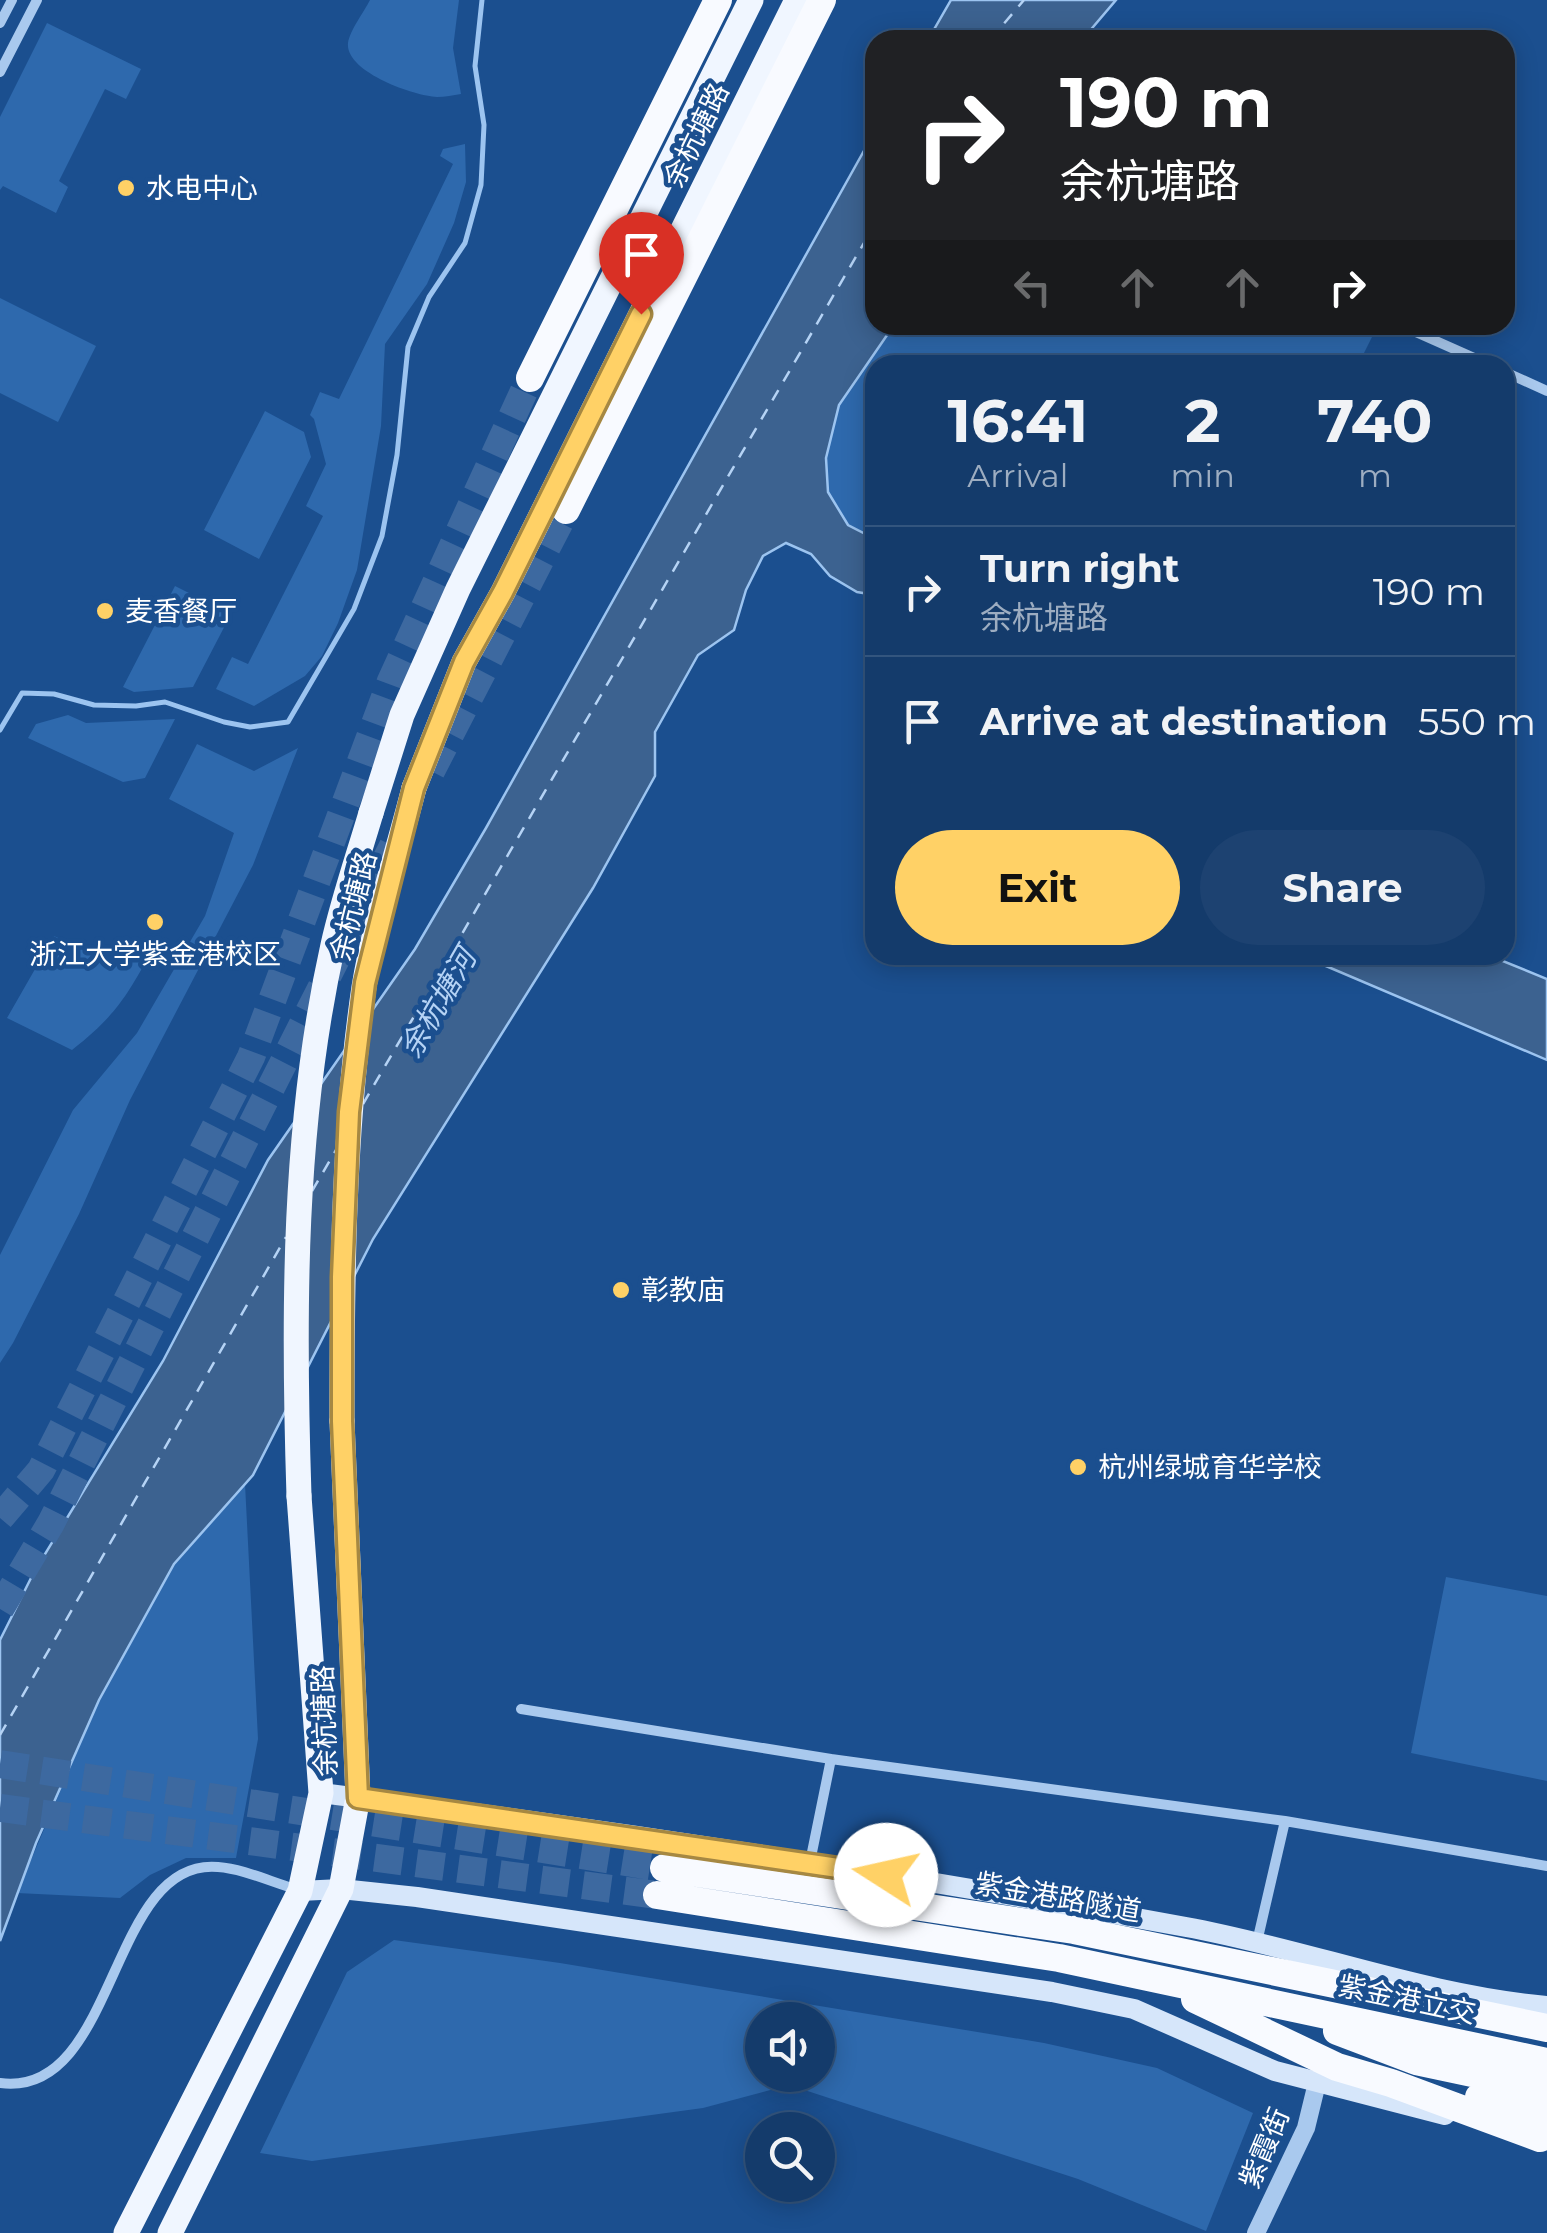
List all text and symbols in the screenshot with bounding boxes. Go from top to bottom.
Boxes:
text: 190 m [1060,59,1273,145]
icon: right [895,70,1025,200]
street label: 余杭塘路 [656,77,736,193]
text: 余杭塘路 [1060,153,1240,208]
place label: 水电中心 [146,171,258,205]
marker: 水电中心 [115,177,137,199]
pin [599,212,684,315]
icon: arrive [614,227,669,282]
icon: left [1005,260,1060,315]
icon: ahead [1110,260,1165,315]
icon: ahead [1215,260,1270,315]
icon: right [1320,260,1375,315]
text: 16:41 [947,384,1088,457]
text: 2 [1185,384,1220,457]
text: 740 [1317,384,1433,457]
text: Arrival [967,456,1068,495]
text: min [1171,456,1235,495]
text: m [1358,456,1392,495]
text: Turn right [980,545,1179,592]
icon: right [895,564,950,619]
text: 190 m [1373,568,1485,615]
place label: 麦香餐厅 [125,594,237,628]
text: 余杭塘路 [980,598,1108,637]
marker: 麦香餐厅 [94,600,116,622]
icon: arrive [895,694,950,749]
text: Arrive at destination [980,698,1388,745]
text: 550 m [1418,698,1536,745]
button: Exit [895,830,1180,945]
button: Share [1200,830,1485,945]
street label: 余杭塘路 [323,848,383,964]
marker: 浙江大学紫金港校区 [144,911,166,933]
place label: 浙江大学紫金港校区 [29,937,281,971]
water label: 余杭塘河 [392,937,487,1064]
place label: 彰教庙 [641,1273,725,1307]
marker: 彰教庙 [610,1279,632,1301]
place label: 杭州绿城育华学校 [1098,1450,1322,1484]
marker: 杭州绿城育华学校 [1067,1456,1089,1478]
street label: 余杭塘路 [305,1664,343,1778]
position arrow [834,1823,938,1927]
street label: 紫金港路隧道 [972,1866,1144,1928]
street label: 紫金港立交 [1335,1968,1479,2030]
map controls [745,2002,835,2202]
button: sound [745,2002,835,2092]
street label: 紫霞街 [1232,2103,1296,2193]
button: search [745,2112,835,2202]

